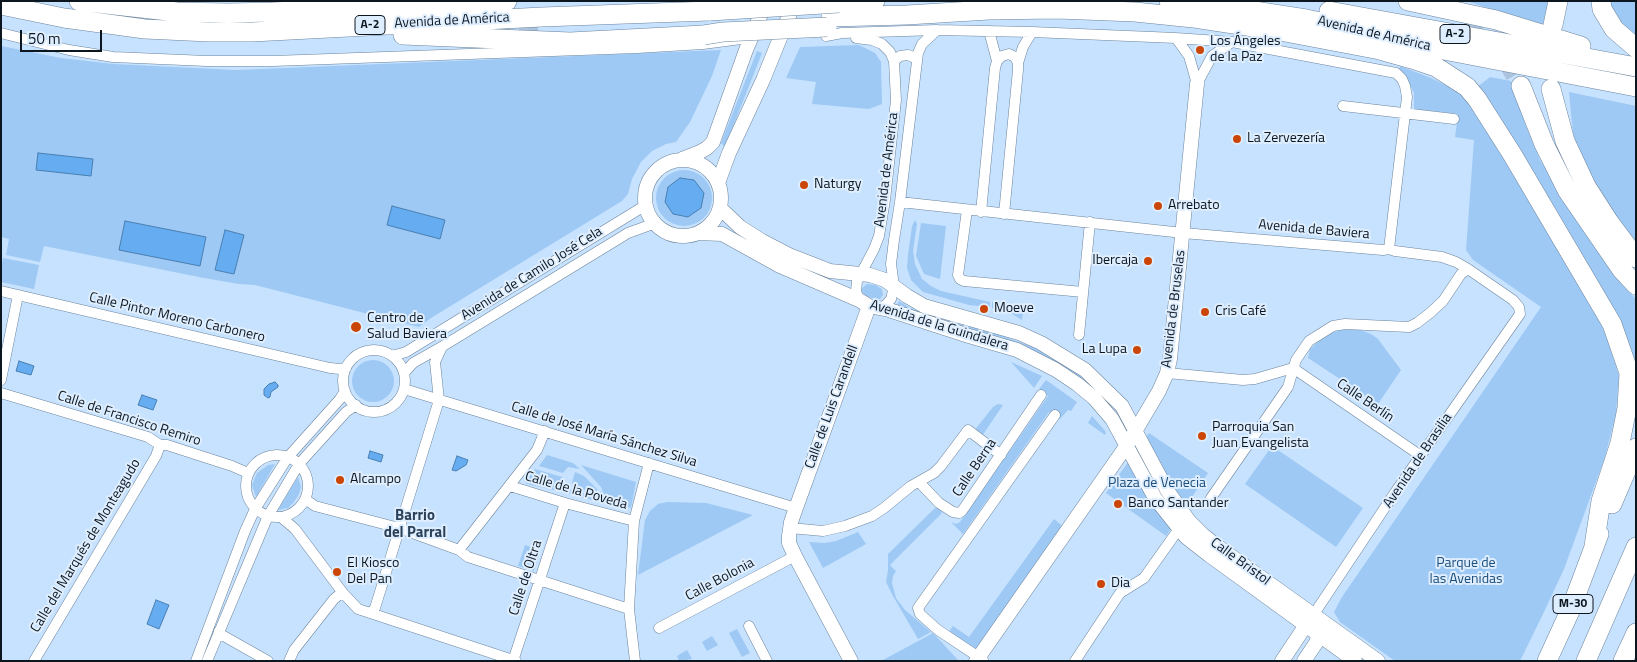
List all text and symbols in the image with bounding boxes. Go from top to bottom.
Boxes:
street label: Avenida de América [394,10,510,32]
street label: Avenida de América [1316,13,1432,55]
road number: A-2 [355,16,385,34]
scale bar [22,20,105,52]
road number: A-2 [1440,24,1470,44]
text: 50 m [28,27,61,50]
place label: Los Ángeles de la Paz [1210,34,1281,66]
marker: Los Ángeles de la Paz [1194,44,1206,56]
street label: Avenida de América [872,112,902,228]
place label: La Zervezería [1247,131,1325,147]
marker: La Zervezería [1231,133,1243,145]
place label: Naturgy [814,177,862,193]
marker: Naturgy [798,179,810,191]
place label: Arrebato [1168,198,1220,214]
marker: Arrebato [1152,200,1164,212]
street label: Avenida de Baviera [1258,217,1370,243]
street label: Avenida de Camilo José Cela [458,224,606,324]
street label: Avenida de Bruselas [1158,249,1190,369]
place label: Ibercaja [1092,253,1138,269]
marker: Ibercaja [1142,255,1154,267]
street label: Calle Pintor Moreno Carbonero [87,290,267,346]
street label: Avenida de la Guindalera [868,297,1010,355]
place label: Moeve [994,301,1034,317]
marker: Moeve [978,303,990,315]
place label: Cris Café [1215,304,1266,320]
marker: Cris Café [1199,306,1211,318]
place label: Centro de Salud Baviera [367,311,447,344]
marker: Centro de Salud Baviera [349,320,363,334]
place label: La Lupa [1082,342,1127,358]
street label: Calle de Luis Carandell [802,343,862,471]
marker: La Lupa [1131,344,1143,356]
street label: Calle Berlín [1333,376,1397,426]
street label: Calle de Francisco Remiro [55,388,203,450]
street label: Calle de José María Sánchez Silva [509,399,699,471]
street label: Avenida de Brasilia [1380,410,1456,512]
place label: Parroquia San Juan Evangelista [1212,420,1309,452]
marker: Parroquia San Juan Evangelista [1196,430,1208,442]
street label: Calle Berna [949,436,1001,500]
street label: Calle del Marqués de Monteagudo [27,456,145,636]
street label: Calle de la Poveda [523,468,629,514]
place label: Alcampo [350,472,401,488]
marker: Alcampo [334,474,346,486]
park label: Plaza de Venecia [1108,476,1206,492]
place label: Banco Santander [1128,496,1228,512]
marker: Banco Santander [1112,498,1124,510]
district label: Barrio del Parral [384,507,446,542]
street label: Calle Bristol [1207,535,1273,589]
street label: Calle de Oltra [506,538,546,618]
street label: Calle Bolonia [683,555,757,605]
place label: El Kiosco Del Pan [347,556,399,588]
park label: Parque de las Avenidas [1429,556,1503,588]
marker: El Kiosco Del Pan [331,566,343,578]
place label: Dia [1111,576,1130,592]
marker: Dia [1095,578,1107,590]
road number: M-30 [1553,594,1593,614]

